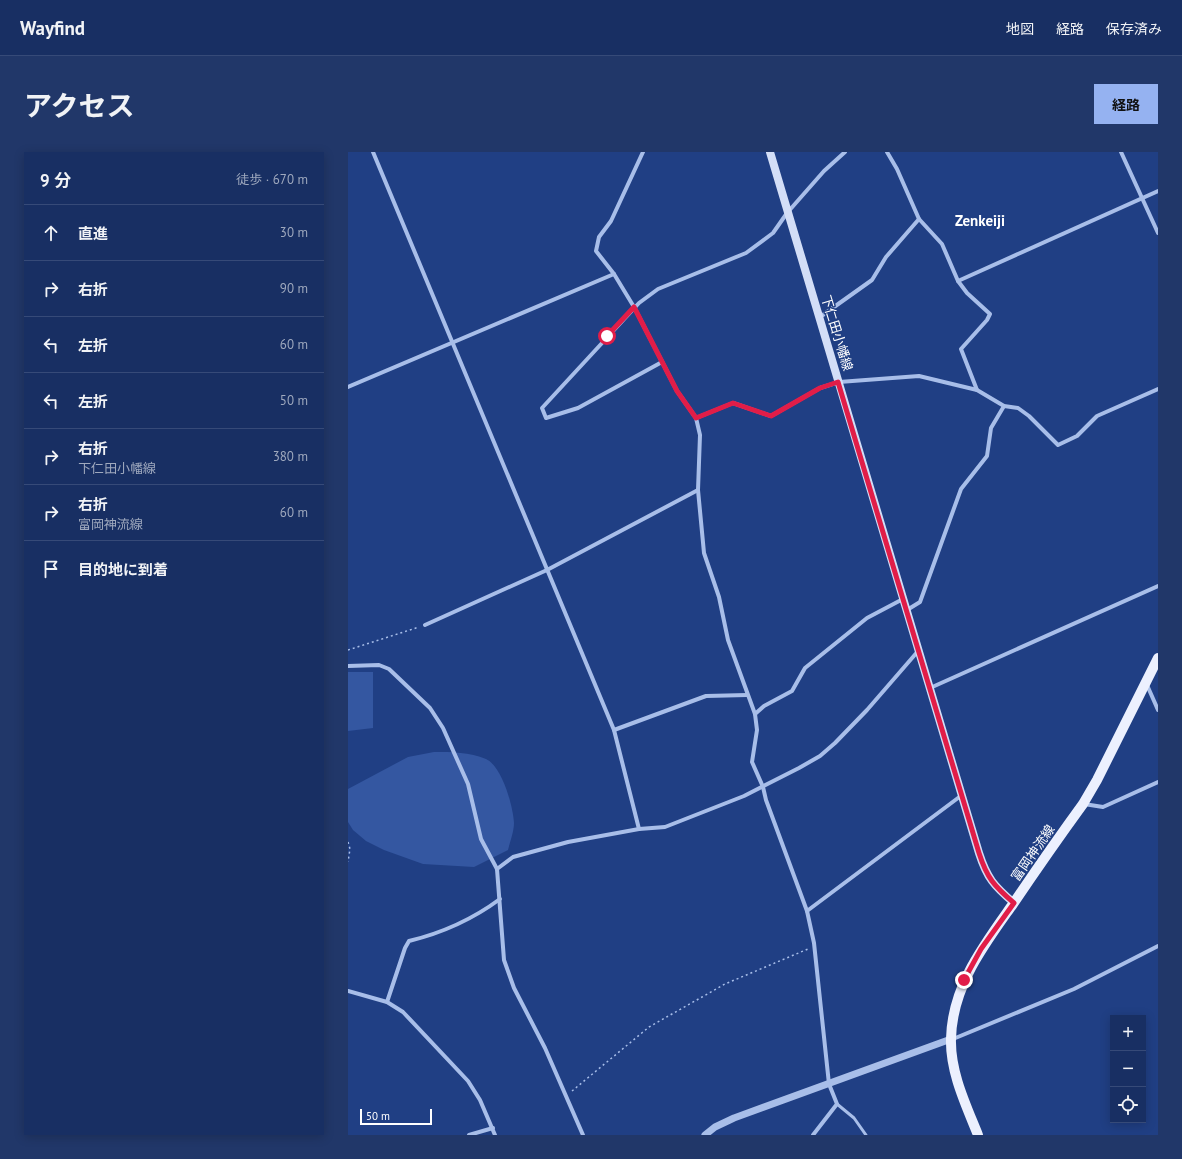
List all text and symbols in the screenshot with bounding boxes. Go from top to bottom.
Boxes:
text: Wayfind [20,16,85,40]
text: 地図 [1006,20,1034,38]
text: 経路 [1056,20,1084,38]
text: 保存済み [1106,20,1162,38]
button: 経路 [1094,84,1158,124]
text: アクセス [24,87,135,124]
text: 9 分 [40,169,71,191]
text: 徒歩 · 670 m [236,171,308,188]
district label: Zenkeiji [955,211,1005,230]
icon: ahead [40,222,62,244]
text: 直進 [78,224,108,243]
text: 30 m [280,224,308,241]
icon: right [40,278,62,300]
text: 右折 [78,280,108,299]
text: 90 m [280,280,308,297]
street label: 下仁田小幡線 [817,293,857,373]
route start [598,327,616,345]
icon: left [40,334,62,356]
text: 左折 [78,336,108,355]
text: 60 m [280,336,308,353]
icon: left [40,390,62,412]
text: 左折 [78,392,108,411]
text: 50 m [280,392,308,409]
text: 右折 [78,439,108,458]
icon: right [40,446,62,468]
text: 380 m [273,448,308,465]
text: 下仁田小幡線 [78,460,156,477]
text: 右折 [78,495,108,514]
icon: right [40,502,62,524]
text: 60 m [280,504,308,521]
text: 富岡神流線 [78,516,143,533]
icon: arrive [40,558,62,580]
text: 目的地に到着 [78,560,168,579]
street label: 富岡神流線 [1007,821,1059,885]
route end [955,971,973,989]
map controls [1110,1015,1146,1123]
button: + [1110,1015,1146,1051]
button: − [1110,1051,1146,1087]
button: locate [1110,1087,1146,1123]
scale bar [360,1107,432,1126]
text: 50 m [366,1109,390,1123]

